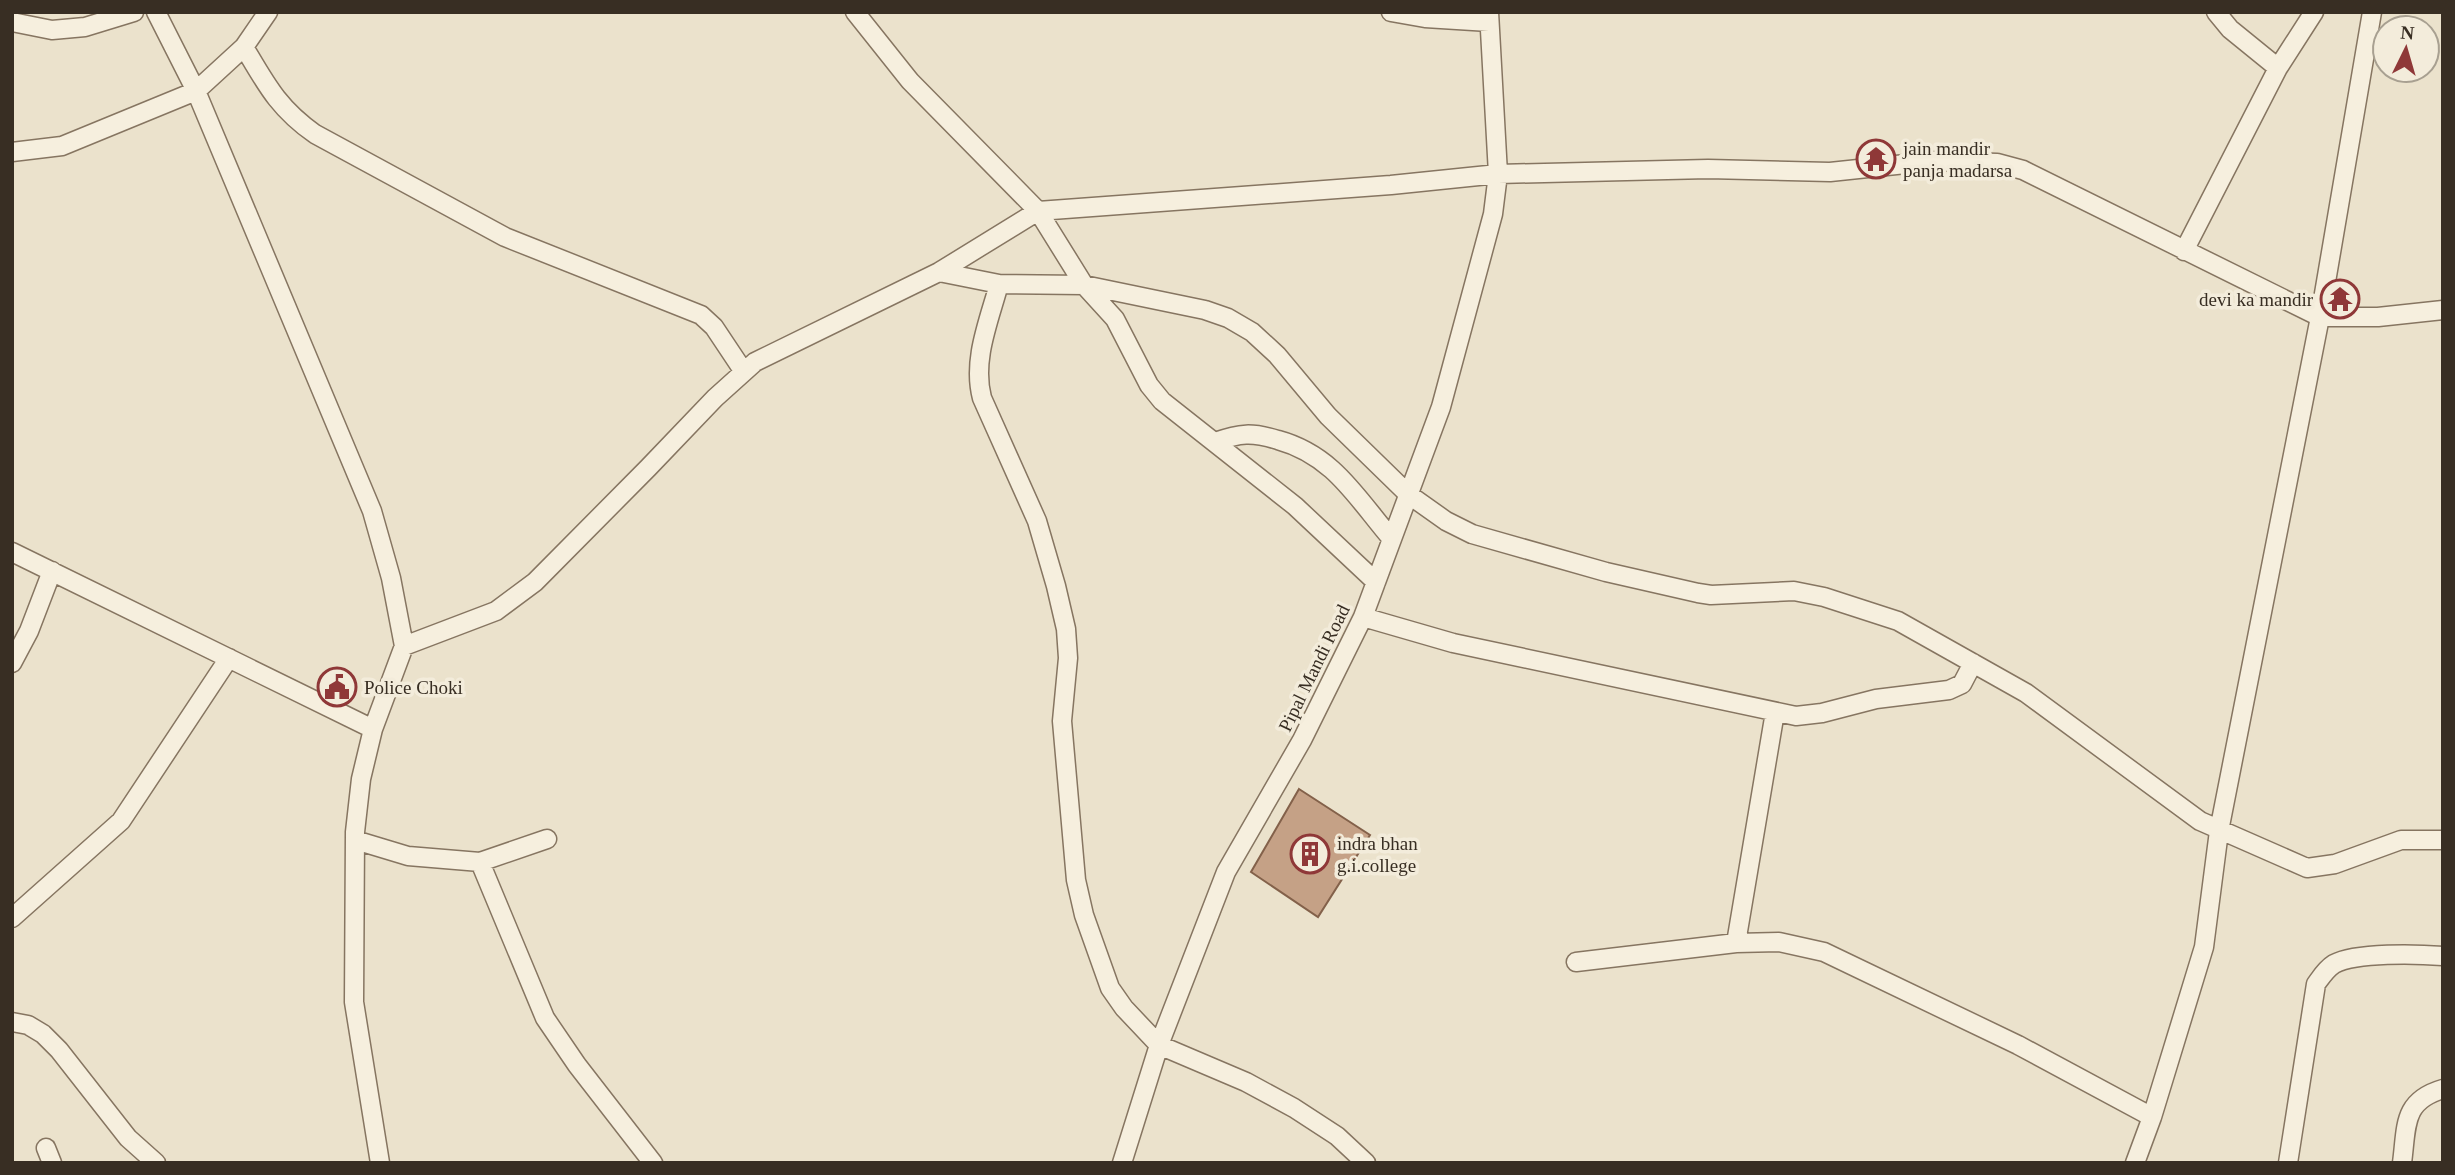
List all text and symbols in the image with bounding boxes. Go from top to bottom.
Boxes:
north arrow [2371,14,2441,84]
text: N [2400,22,2415,44]
temple icon: jain mandir panja madarsa [1855,138,1897,180]
place label: jain mandir panja madarsa [1902,138,2013,181]
temple icon: devi ka mandir [2319,278,2361,320]
place label: devi ka mandir [2199,289,2314,310]
street label: Pipal Mandi Road [1274,601,1354,735]
public building icon: Police Choki [316,666,358,708]
place label: Police Choki [364,677,463,698]
building icon: indra bhan g.i.college [1289,833,1331,875]
place label: indra bhan g.i.college [1337,833,1418,876]

